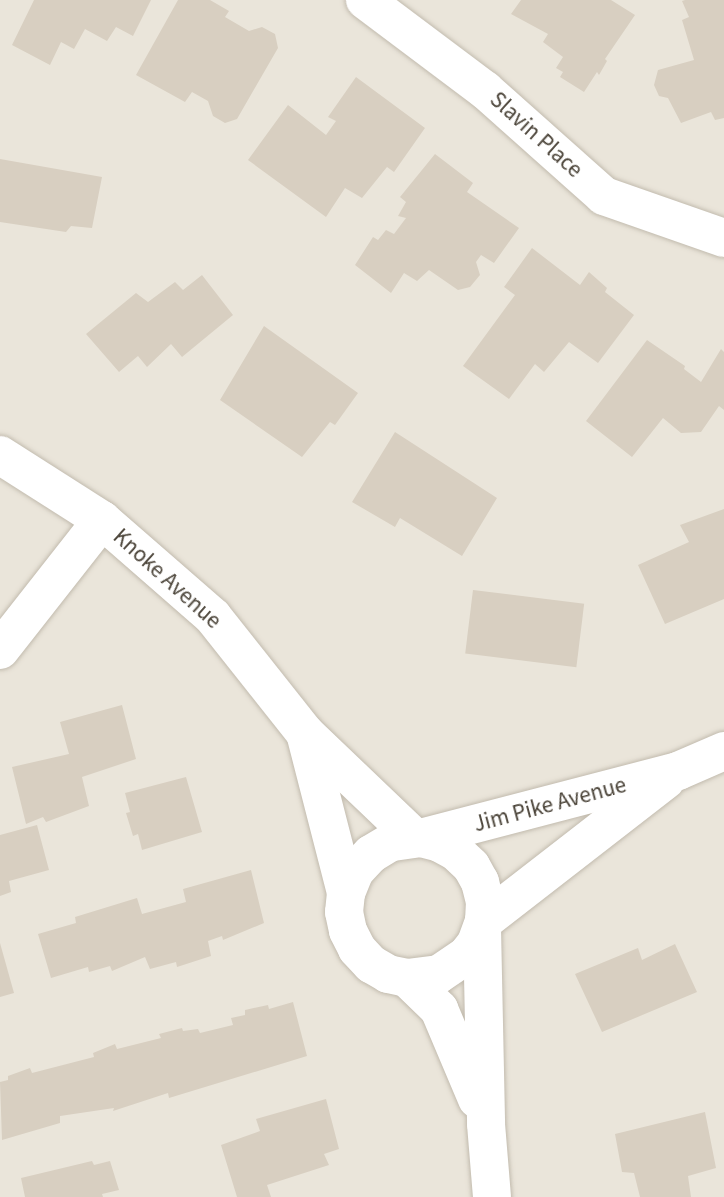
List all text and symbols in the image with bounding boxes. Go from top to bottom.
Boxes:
street label: Slavin Place [484,86,588,184]
street label: Knoke Avenue [107,523,227,635]
street label: Jim Pike Avenue [471,771,629,839]

